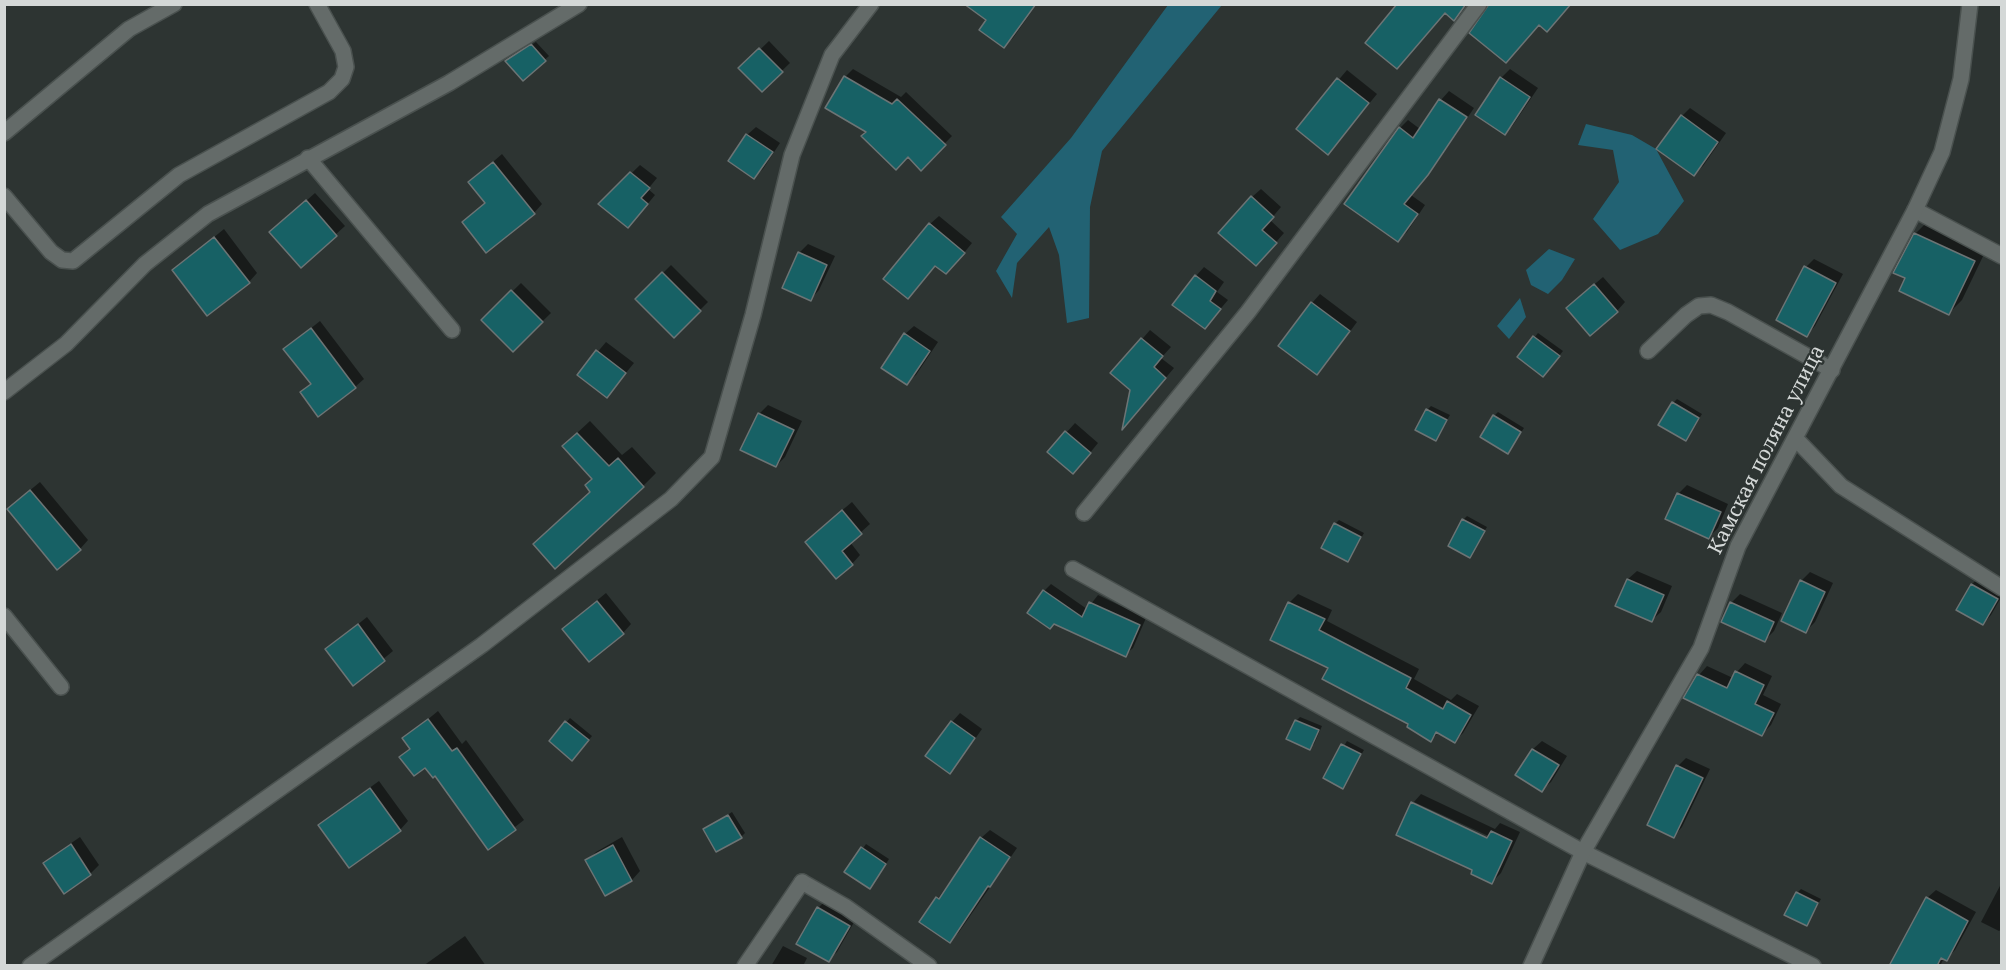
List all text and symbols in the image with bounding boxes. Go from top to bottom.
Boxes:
street label: Камская поляна улица [1704,341,1830,559]

